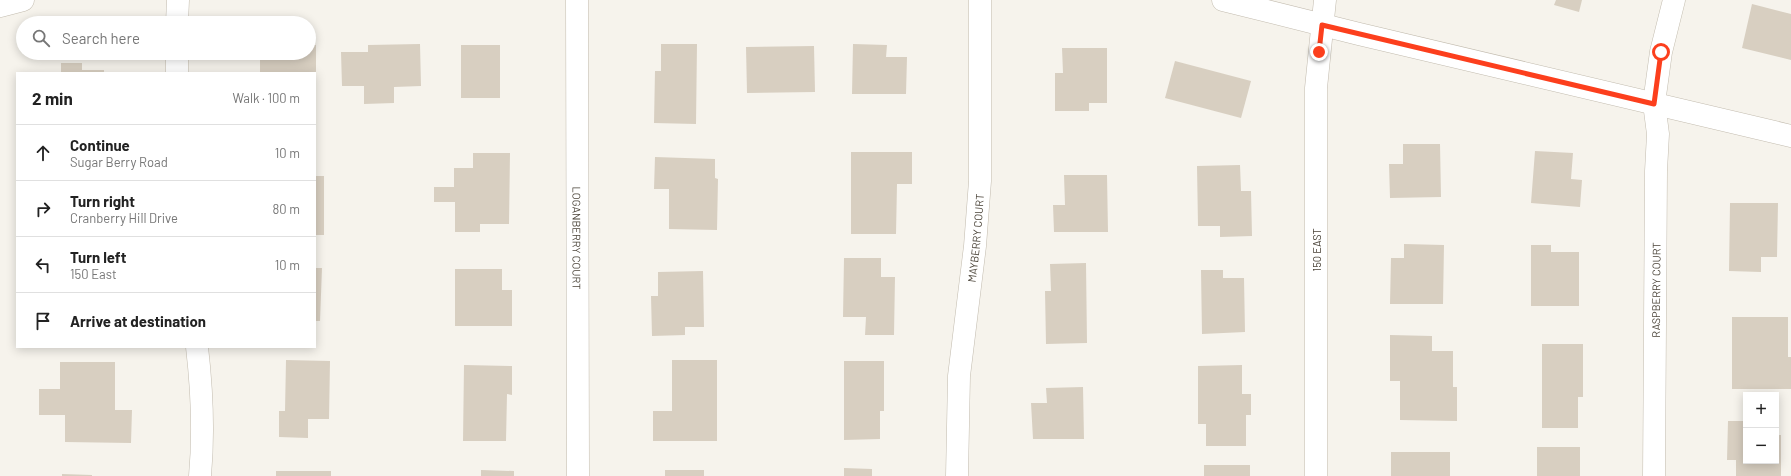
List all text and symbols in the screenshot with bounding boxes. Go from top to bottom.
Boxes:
search box [16,16,316,60]
icon: search [30,27,52,49]
text: Search here [62,29,140,47]
route end [1310,43,1328,61]
route start [1652,43,1670,61]
text: 2 min [32,88,73,108]
text: Walk · 100 m [233,90,300,106]
text: Continue [70,136,130,154]
icon: ahead [32,142,54,164]
text: 10 m [275,145,300,161]
text: Sugar Berry Road [70,154,168,170]
street label: LOGANBERRY COURT [571,187,584,289]
text: Turn right [70,192,135,210]
street label: MAYBERRY COURT [964,193,986,283]
icon: right [32,198,54,220]
text: 80 m [273,201,300,217]
text: Cranberry Hill Drive [70,210,178,226]
street label: 150 EAST [1310,228,1323,272]
street label: RASPBERRY COURT [1648,242,1662,338]
text: Turn left [70,248,126,266]
icon: left [32,254,54,276]
text: 10 m [275,257,300,273]
text: 150 East [70,266,117,282]
icon: arrive [32,310,54,332]
text: Arrive at destination [70,312,206,330]
map controls [1743,392,1779,464]
button: + [1743,392,1779,428]
button: − [1743,428,1779,464]

